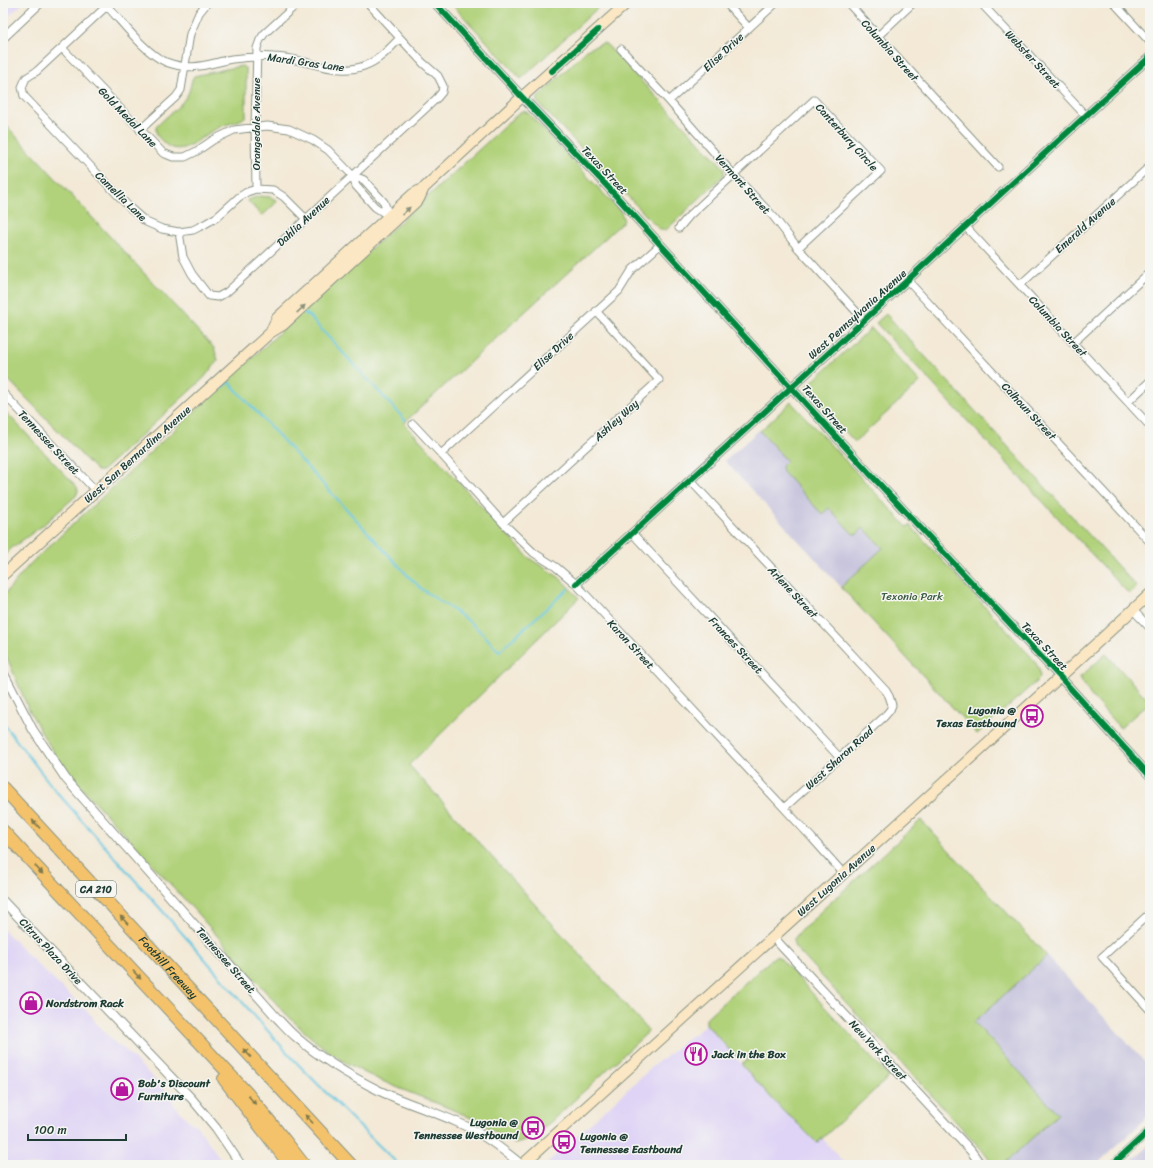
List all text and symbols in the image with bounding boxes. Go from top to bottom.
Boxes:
street label: Columbia Street [856,15,923,86]
street label: Webster Street [1000,26,1065,93]
street label: Elise Drive [698,28,749,77]
street label: Mardi Gras Lane [266,48,346,77]
street label: Orangedale Avenue [247,77,266,170]
street label: Gold Medal Lane [93,82,162,153]
street label: Canterbury Circle [810,99,883,176]
street label: Texas Street [577,141,633,199]
street label: Vermont Street [710,150,775,219]
street label: Camellia Lane [90,167,151,227]
street label: Dahlia Avenue [272,191,335,251]
street label: Emerald Avenue [1050,192,1121,258]
one-way arrow [401,207,411,216]
street label: West Pennsylvania Avenue [803,264,912,364]
street label: Columbia Street [1024,291,1092,362]
one-way arrow [296,305,305,314]
street label: Elise Drive [528,327,579,376]
street label: Calhoun Street [997,378,1061,445]
street label: Texas Street [797,380,852,439]
street label: Ashley Way [589,395,643,447]
street label: West San Bernardino Avenue [79,400,196,508]
street label: Tennessee Street [13,405,84,480]
street label: Arlene Street [762,561,823,624]
park label: Texonia Park [881,587,943,606]
street label: Frances Street [704,612,768,679]
street label: Karon Street [602,615,659,674]
street label: Texas Street [1017,617,1073,675]
place label: Lugonia @ Texas Eastbound [936,701,1017,733]
bus stop icon: Lugonia @ Texas Eastbound [1019,703,1045,729]
street label: West Sharon Road [801,721,879,795]
one-way arrow [32,819,41,829]
street label: West Lugonia Avenue [792,839,881,921]
one-way arrow [34,865,43,874]
road number: CA 210 [76,881,116,897]
street label: Citrus Plaza Drive [14,913,87,990]
one-way arrow [120,915,129,925]
street label: Tennessee Street [191,923,260,998]
street label: Foothill Freeway [134,932,203,1004]
one-way arrow [132,970,142,980]
shop icon: Nordstrom Rack [18,990,44,1016]
place label: Nordstrom Rack [45,994,124,1013]
street label: New York Street [844,1015,912,1086]
restaurant icon: Jack in the Box [683,1041,709,1067]
place label: Jack in the Box [711,1045,786,1064]
one-way arrow [243,1048,252,1058]
place label: Bob's Discount Furniture [137,1074,211,1106]
shop icon: Bob's Discount Furniture [109,1076,135,1102]
one-way arrow [248,1094,257,1105]
place label: Lugonia @ Tennessee Westbound [414,1113,519,1145]
one-way arrow [304,1114,314,1124]
bus stop icon: Lugonia @ Tennessee Westbound [520,1115,546,1141]
scale bar [28,1116,126,1142]
text: 100 m [34,1119,67,1141]
place label: Lugonia @ Tennessee Eastbound [580,1127,683,1159]
bus stop icon: Lugonia @ Tennessee Eastbound [551,1129,577,1155]

